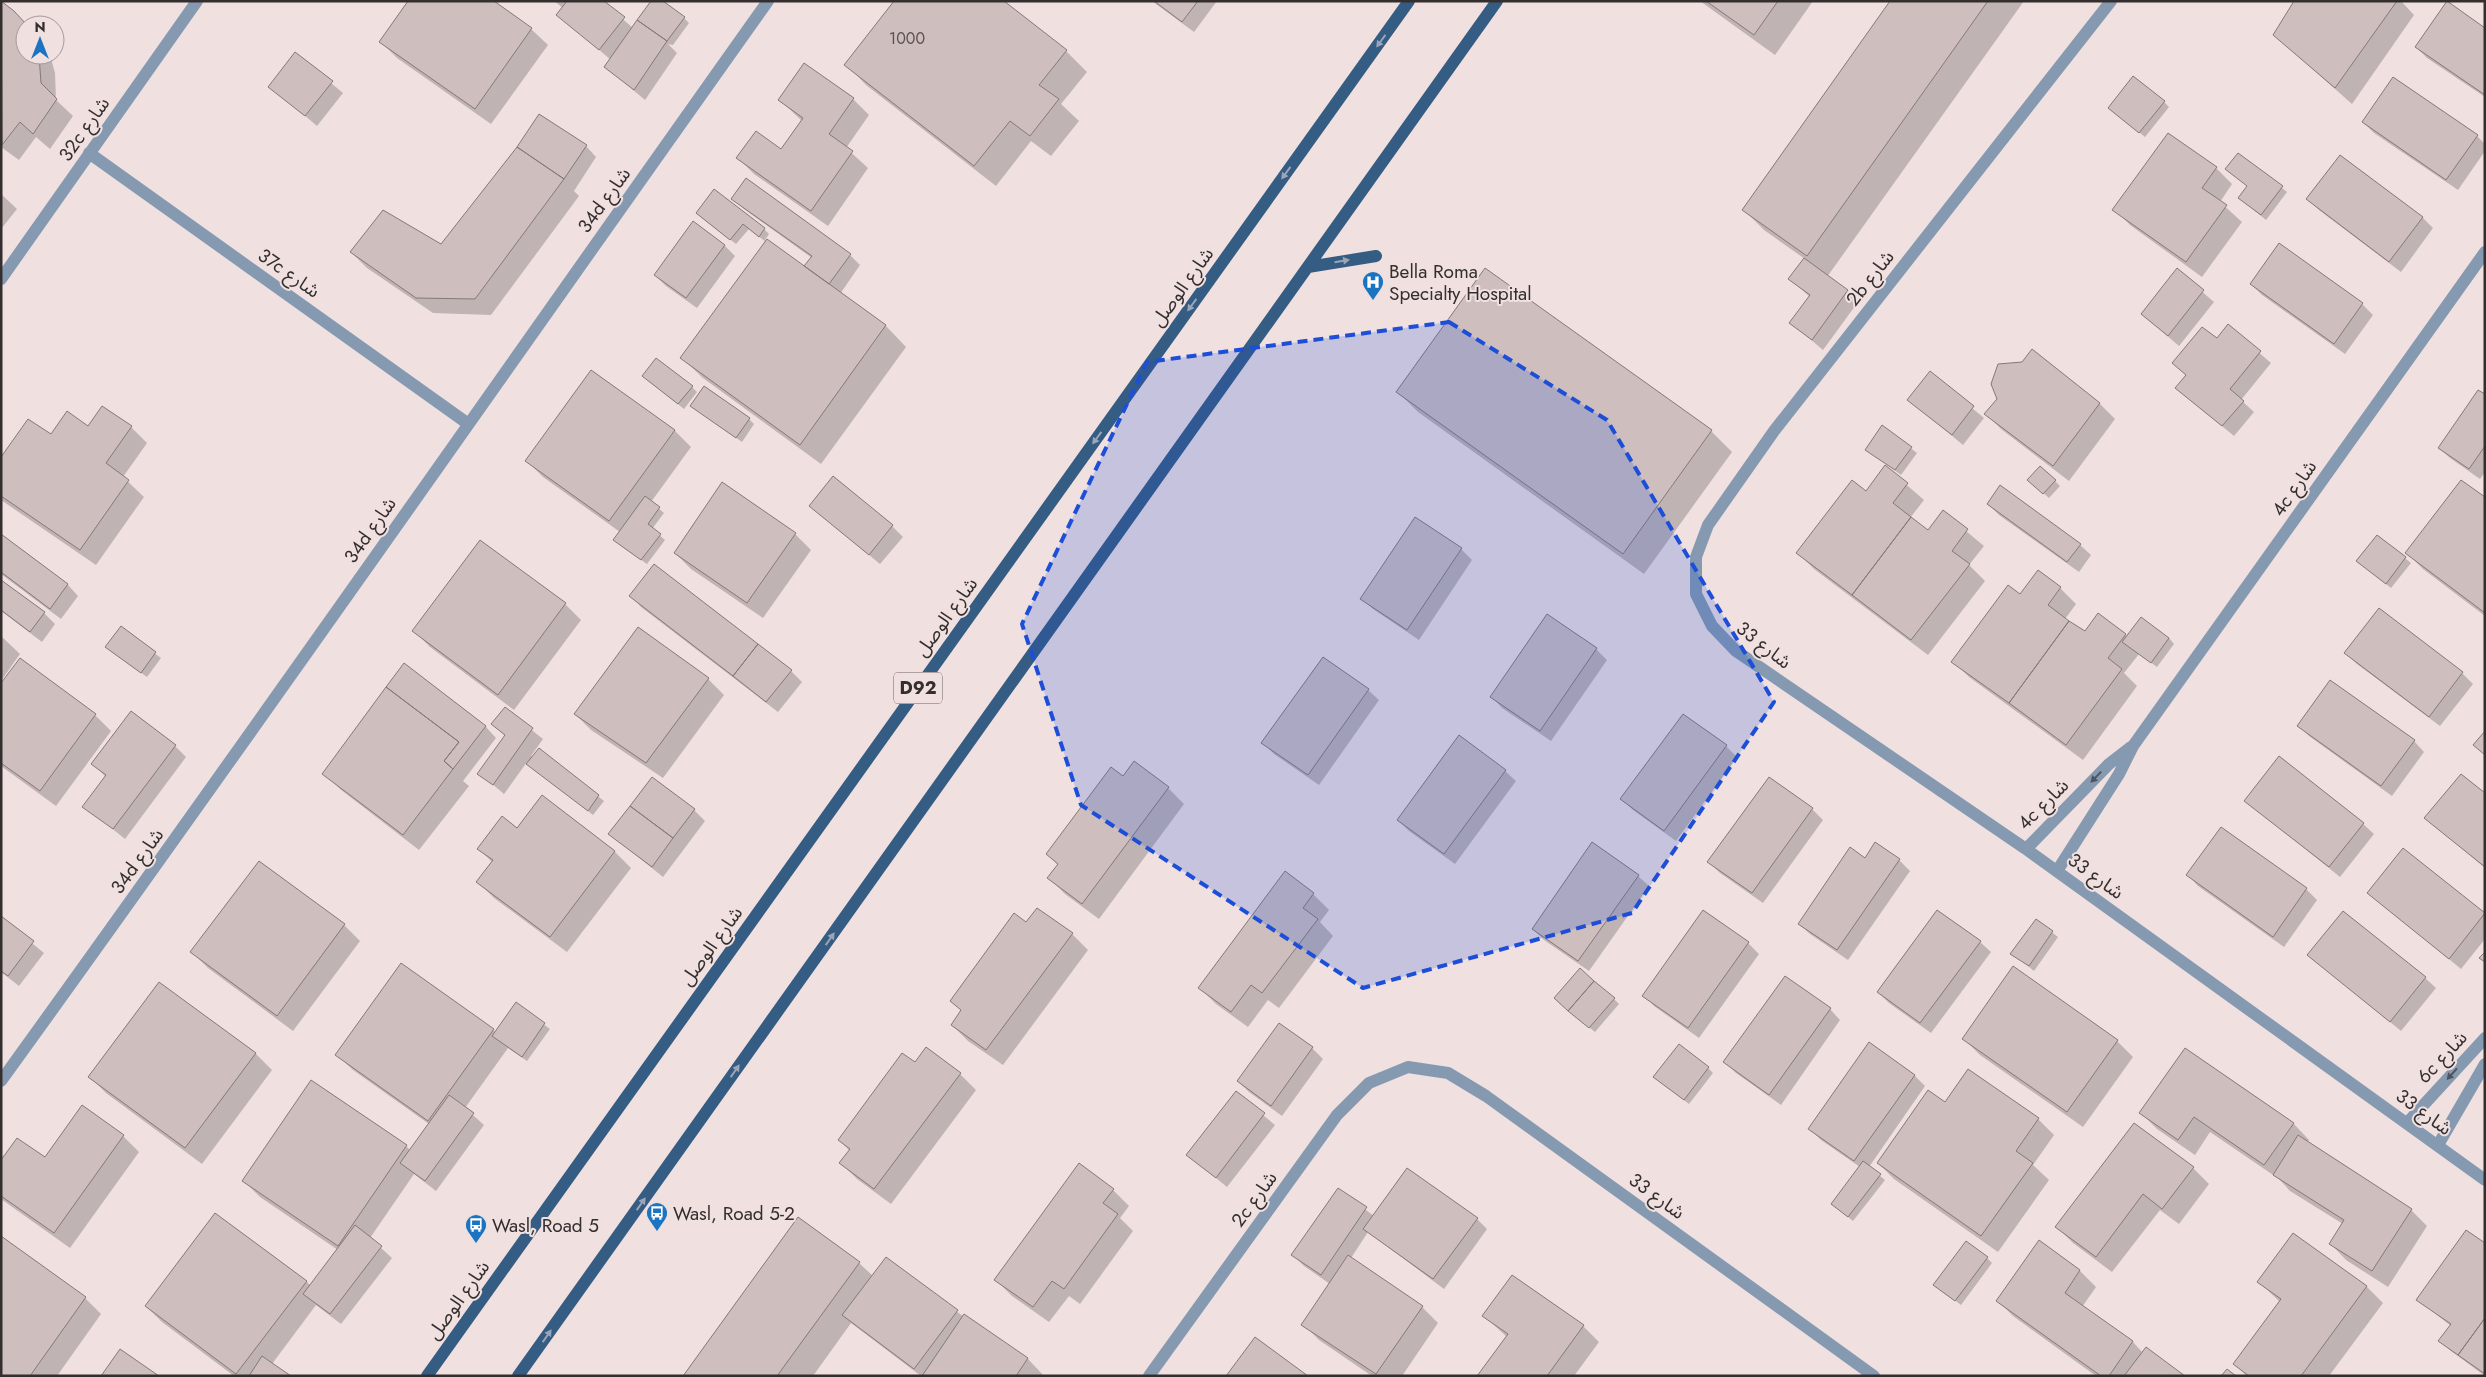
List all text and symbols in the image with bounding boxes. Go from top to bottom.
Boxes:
north arrow [15,15,65,65]
text: N [34,17,46,37]
house number: 1000 [889,27,925,50]
one-way arrow [1376,34,1386,48]
street label: 32c شارع [52,91,116,167]
street label: 34d شارع [571,162,637,238]
one-way arrow [1281,166,1291,180]
street label: 37c شارع [252,242,326,304]
street label: شارع الوصل [1144,242,1220,332]
street label: 2b شارع [1840,244,1900,312]
one-way arrow [1334,257,1350,265]
place label: Bella Roma Specialty Hospital [1389,258,1532,307]
hospital icon: Bella Roma Specialty Hospital [1361,270,1385,301]
one-way arrow [1187,298,1197,312]
one-way arrow [1093,431,1103,444]
street label: 4c شارع [2265,454,2323,522]
street label: 34d شارع [337,492,403,568]
street label: شارع الوصل [908,572,984,662]
street label: شارع 33 [1731,615,1797,675]
road number: D92 [894,672,942,704]
one-way arrow [2090,771,2102,783]
street label: 4c شارع [2011,772,2075,836]
street label: 34d شارع [104,823,170,899]
street label: شارع 33 [2062,846,2130,906]
street label: شارع الوصل [673,901,749,991]
one-way arrow [824,933,835,946]
street label: 6c شارع [2411,1025,2473,1089]
one-way arrow [730,1064,740,1078]
one-way arrow [2446,1068,2457,1081]
street label: شارع 33 [2390,1082,2458,1142]
street label: 2c شارع [1225,1166,1283,1232]
street label: شارع 33 [1623,1166,1691,1226]
one-way arrow [636,1197,646,1211]
place label: Wasl, Road 5-2 [673,1200,795,1227]
bus stop icon: Wasl, Road 5-2 [645,1201,669,1232]
place label: Wasl, Road 5 [492,1212,599,1239]
bus stop icon: Wasl, Road 5 [464,1213,488,1244]
street label: شارع الوصل [420,1255,496,1345]
one-way arrow [542,1329,552,1343]

